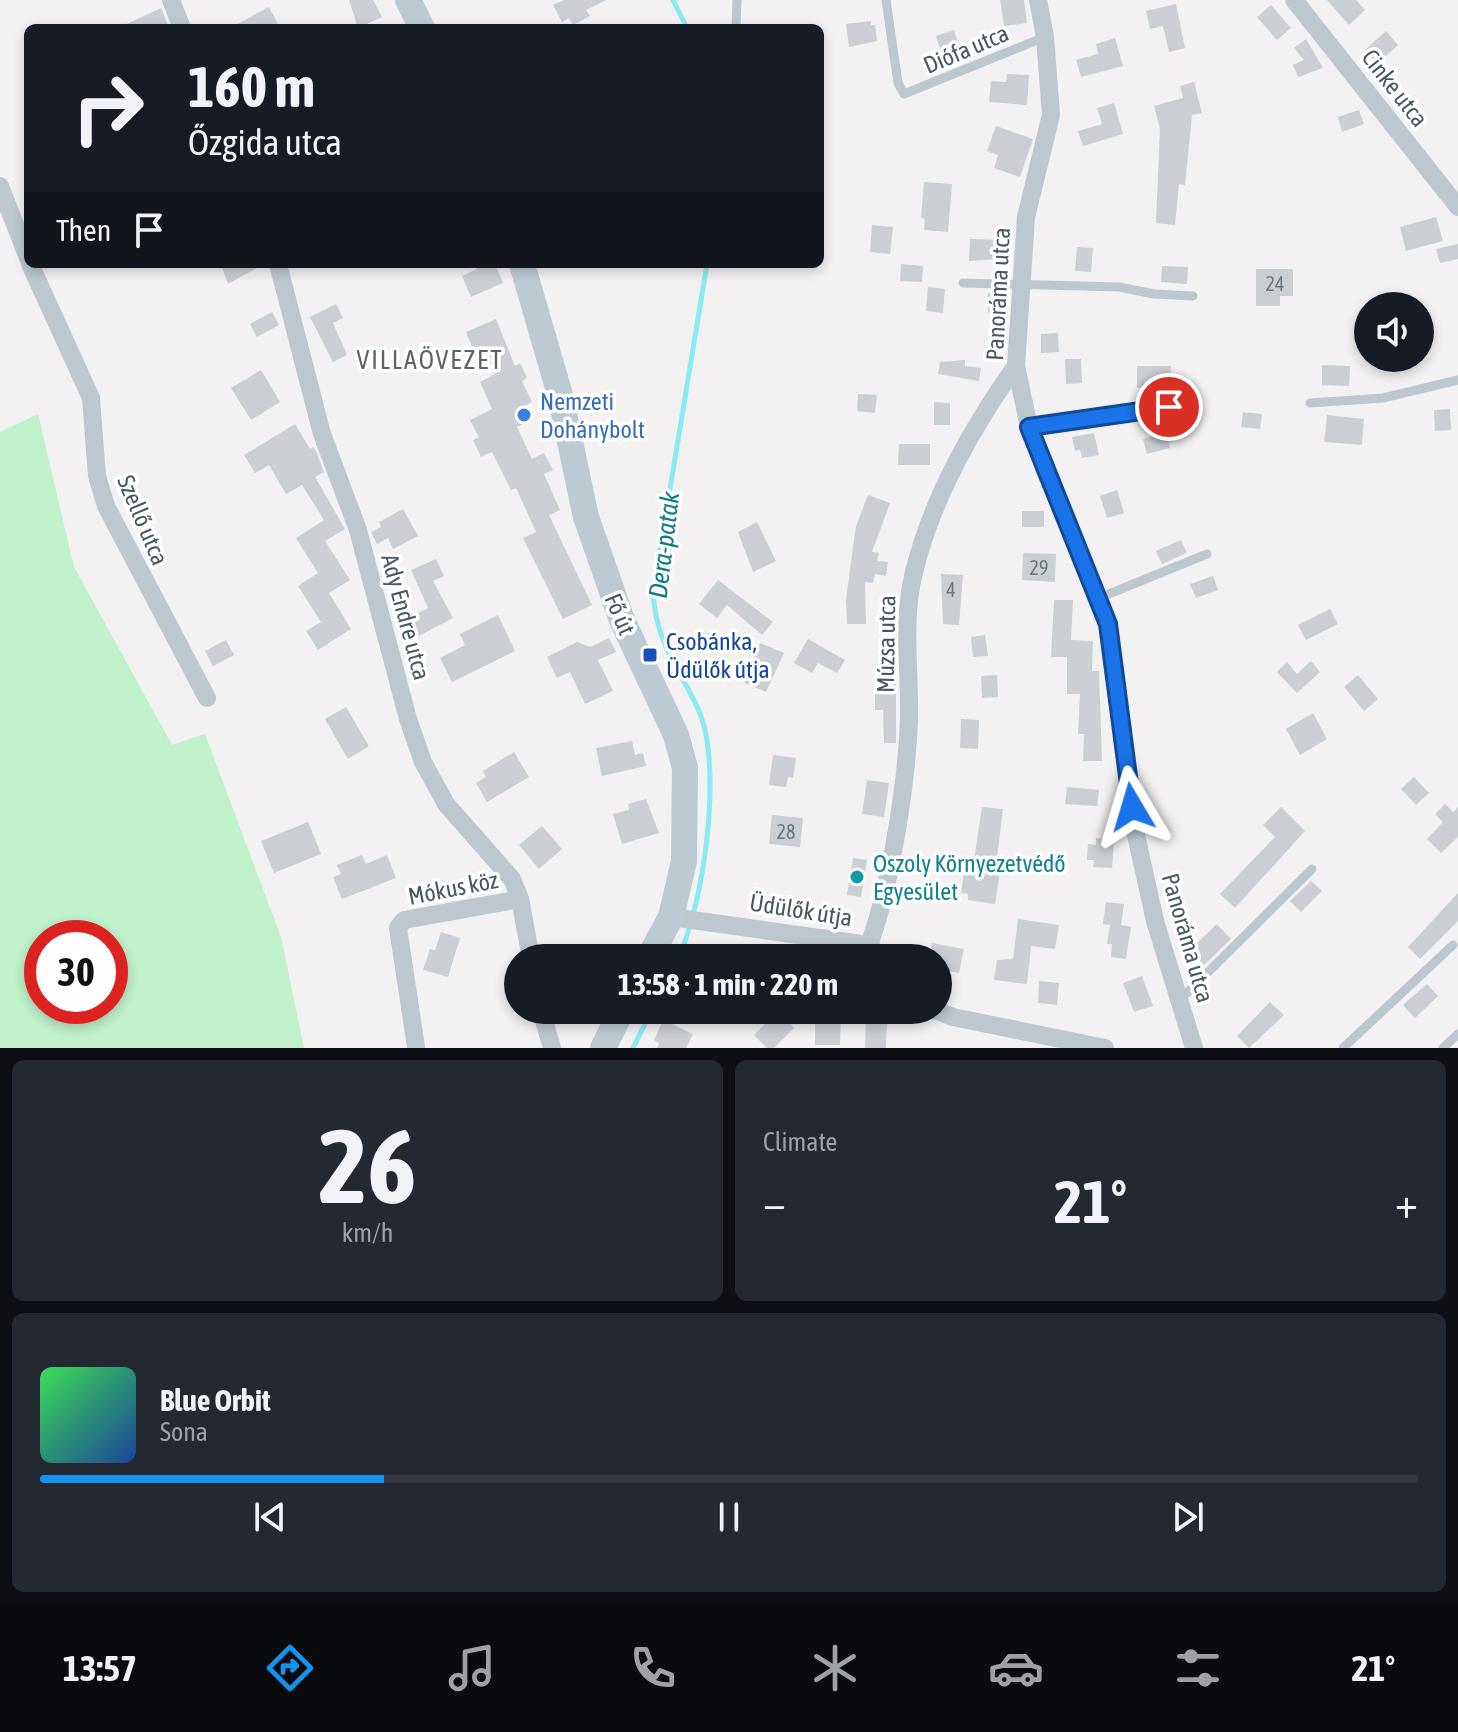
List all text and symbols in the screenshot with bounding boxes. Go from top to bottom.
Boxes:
street label: Diófa utca [919,19,1013,79]
street label: Cinke utca [1356,44,1434,132]
text: 160 m [188,55,315,119]
icon: right [56,56,160,160]
text: Őzgida utca [188,121,342,163]
icon: arrive [127,208,171,252]
text: Then [56,213,111,247]
street label: Panoráma utca [981,227,1015,361]
house number: 24 [1266,272,1284,295]
map controls [1354,292,1434,372]
button: sound [1354,292,1434,372]
district label: VILLAÖVEZET [356,345,504,375]
pin [1135,373,1203,441]
icon: arrive [1147,385,1191,429]
place label: Nemzeti Dohánybolt [540,388,645,443]
marker: Nemzeti Dohánybolt [515,406,533,424]
street label: Szellő utca [112,471,174,569]
water label: Dera-patak [643,490,685,600]
street label: Ady Endre utca [376,551,436,683]
house number: 29 [1030,556,1048,579]
house number: 4 [946,578,956,601]
street label: Fő út [599,589,641,639]
street label: Múzsa utca [872,595,900,693]
place label: Csobánka, Üdülők útja [666,628,770,683]
marker: Csobánka, Üdülők útja [641,646,659,664]
position arrow [1090,765,1174,849]
house number: 28 [777,820,795,843]
place label: Oszoly Környezetvédő Egyesület [873,850,1066,905]
street label: Mókus köz [406,866,501,910]
marker: Oszoly Környezetvédő Egyesület [848,868,866,886]
street label: Panoráma utca [1157,870,1219,1006]
street label: Üdülők útja [748,889,854,931]
speed limit sign: 30 [24,920,128,1024]
text: 13:58 · 1 min · 220 m [618,967,838,1001]
text: 26 [319,1106,416,1225]
text: Climate [763,1127,837,1157]
text: 21° [1054,1167,1127,1236]
text: − [763,1177,786,1227]
text: + [1395,1177,1418,1227]
text: km/h [342,1218,393,1248]
text: Blue Orbit [160,1383,271,1417]
text: Sona [160,1417,208,1447]
icon: previous [248,1495,292,1539]
icon: pause [707,1495,751,1539]
icon: next [1166,1495,1210,1539]
icon: directions [262,1640,318,1696]
icon: music [444,1640,500,1696]
icon: phone [625,1640,681,1696]
icon: climate [807,1640,863,1696]
icon: car [988,1640,1044,1696]
icon: filters [1170,1640,1226,1696]
text: 13:57 [63,1647,137,1689]
text: 21° [1351,1647,1395,1689]

